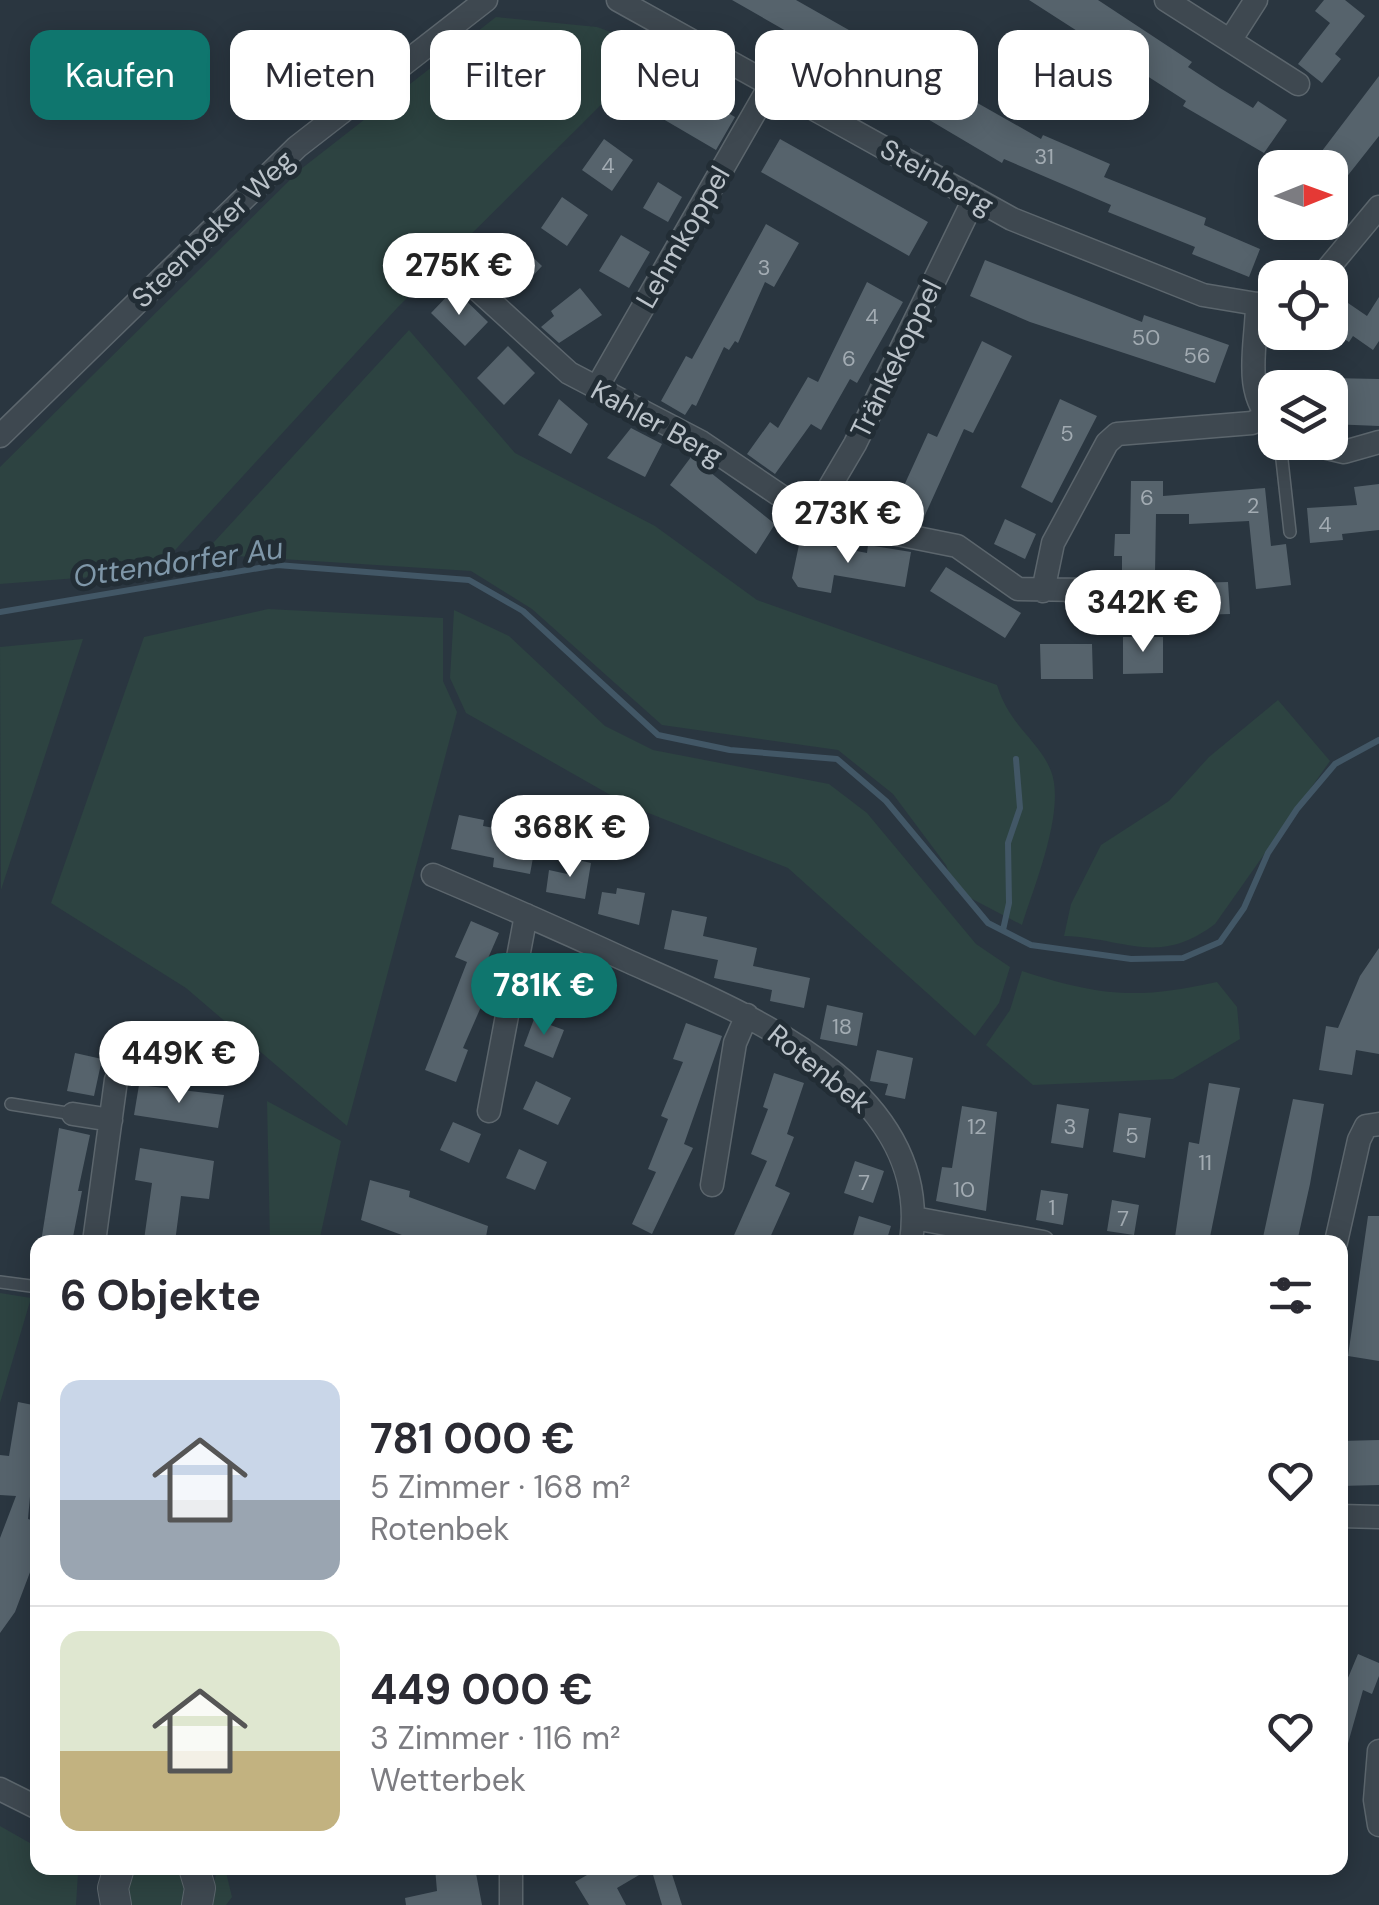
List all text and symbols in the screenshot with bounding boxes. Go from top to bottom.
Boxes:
chip: Kaufen [30,30,210,120]
chip: Mieten [230,30,410,120]
chip: Filter [430,30,581,120]
chip: Neu [601,30,735,120]
chip: Wohnung [755,30,978,120]
chip: Haus [998,30,1149,120]
street label: Steinberg [874,131,1000,223]
street label: Steenbeker Weg [124,142,302,316]
house number: 31 [1034,142,1054,171]
north arrow [1258,150,1348,240]
map controls [1258,150,1348,460]
house number: 4 [601,151,615,180]
street label: Lehmkoppel [627,159,739,315]
pin: 275K € [378,233,540,318]
text: 275K € [405,244,513,286]
house number: 3 [757,253,771,282]
button: locate [1258,260,1348,350]
street label: Tränkekoppel [842,274,950,444]
house number: 4 [865,302,879,331]
house number: 50 [1132,323,1160,352]
house number: 56 [1183,341,1211,370]
house number: 6 [842,344,856,373]
button: layers [1258,370,1348,460]
street label: Kahler Berg [584,372,730,474]
house number: 5 [1060,419,1074,448]
pin: 273K € [767,481,929,566]
house number: 6 [1140,483,1154,512]
house number: 2 [1247,491,1259,520]
text: 273K € [794,492,902,534]
house number: 4 [1318,510,1332,539]
water label: Ottendorfer Au [70,528,286,596]
pin: 342K € [1062,570,1224,655]
text: 342K € [1087,581,1199,623]
pin: 368K € [489,795,651,880]
text: 368K € [513,806,627,848]
pin: 781K € [463,953,625,1038]
text: 781K € [493,964,595,1006]
house number: 18 [832,1012,852,1041]
street label: Rotenbek [760,1016,878,1122]
pin: 449K € [98,1021,260,1106]
text: 449K € [121,1032,237,1074]
house number: 12 [967,1112,987,1141]
house number: 3 [1063,1112,1077,1141]
house number: 5 [1125,1121,1139,1150]
house number: 11 [1198,1148,1212,1177]
house number: 7 [858,1168,870,1197]
house number: 10 [953,1175,975,1204]
house number: 1 [1049,1193,1055,1222]
house number: 7 [1117,1204,1129,1233]
text: 6 Objekte [60,1268,261,1323]
icon: filters [1263,1268,1318,1323]
text: 781 000 € [370,1411,575,1466]
icon: home [140,1420,260,1540]
icon: heart [1263,1453,1318,1508]
text: 5 Zimmer · 168 m² [370,1466,631,1508]
text: Rotenbek [370,1508,509,1550]
text: 449 000 € [370,1662,593,1717]
icon: home [140,1671,260,1791]
icon: heart [1263,1704,1318,1759]
text: 3 Zimmer · 116 m² [370,1717,620,1759]
text: Wetterbek [370,1759,526,1801]

